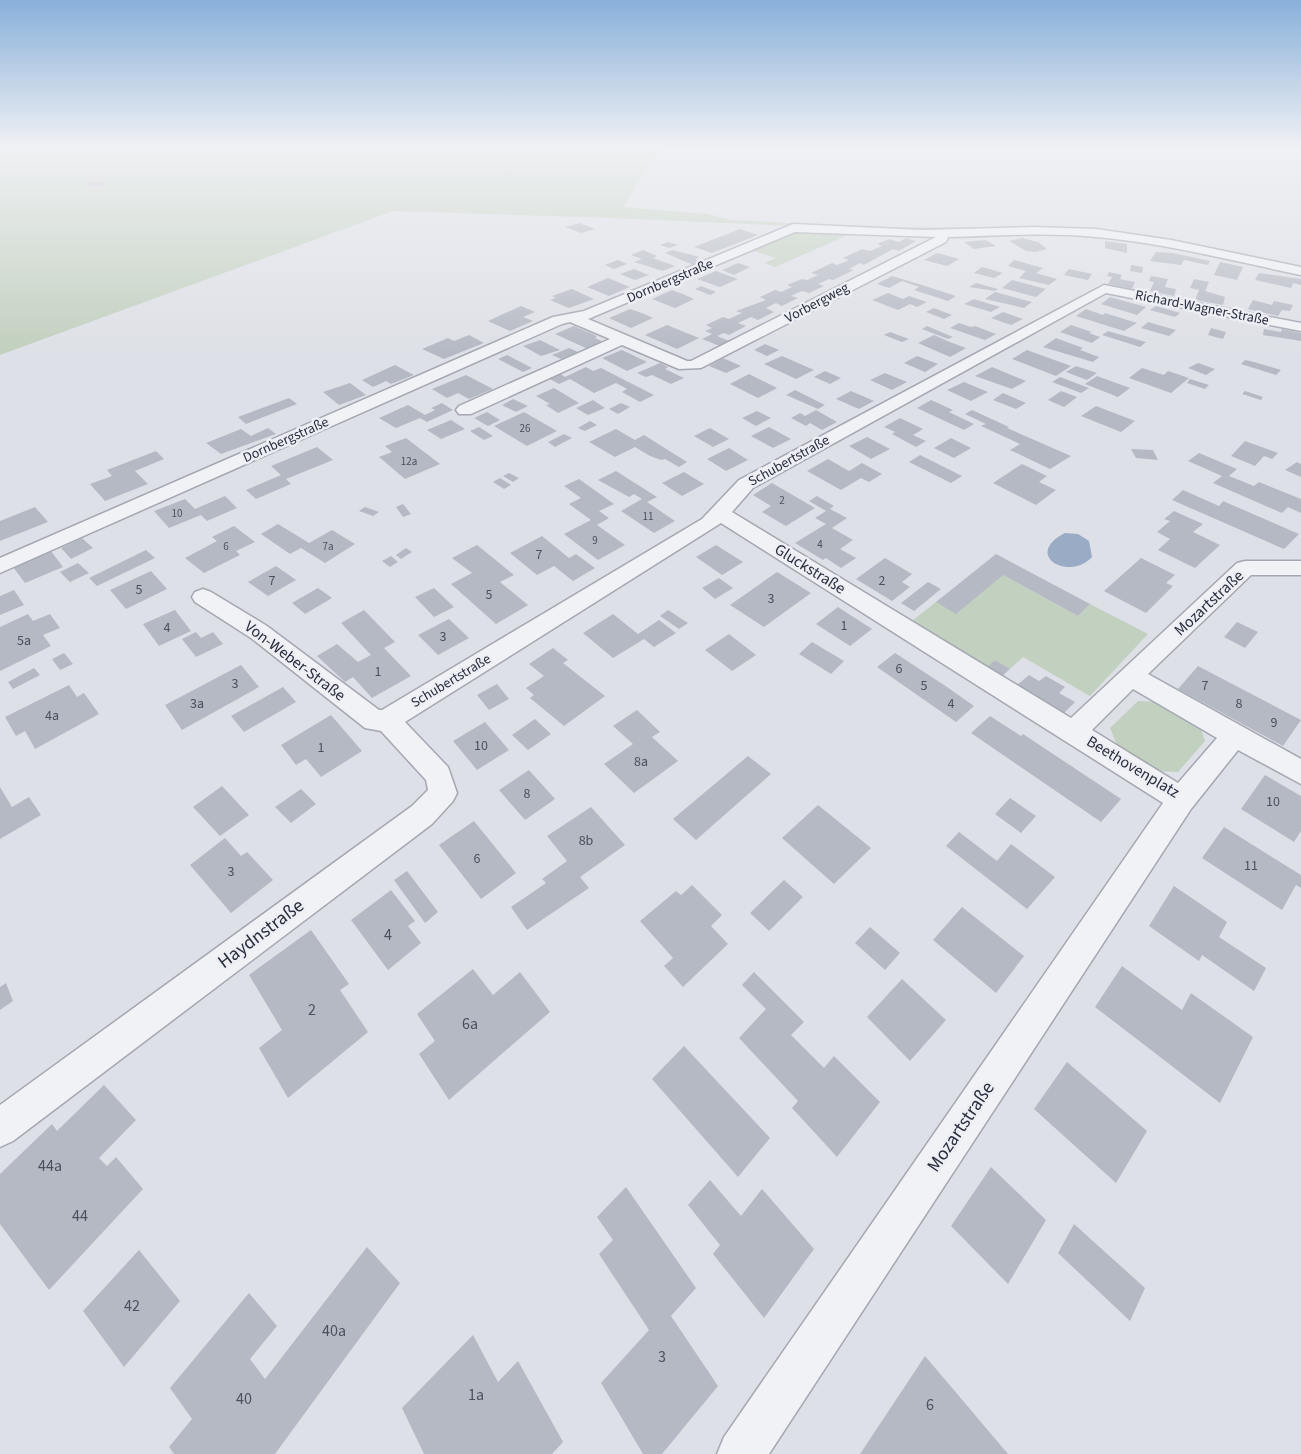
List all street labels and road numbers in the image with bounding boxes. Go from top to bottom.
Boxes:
street label: Dornbergstraße [624,254,716,308]
street label: Vorbergweg [782,278,852,328]
street label: Richard-Wagner-Straße [1133,285,1271,331]
street label: Dornbergstraße [240,412,332,468]
street label: Schubertstraße [745,430,833,492]
street label: Gluckstraße [770,538,850,600]
street label: Mozartstraße [1169,565,1249,641]
street label: Von-Weber-Straße [240,616,350,706]
street label: Schubertstraße [407,649,495,713]
street label: Beethovenplatz [1082,731,1184,804]
street label: Haydnstraße [212,893,310,975]
street label: Mozartstraße [921,1076,1001,1178]

